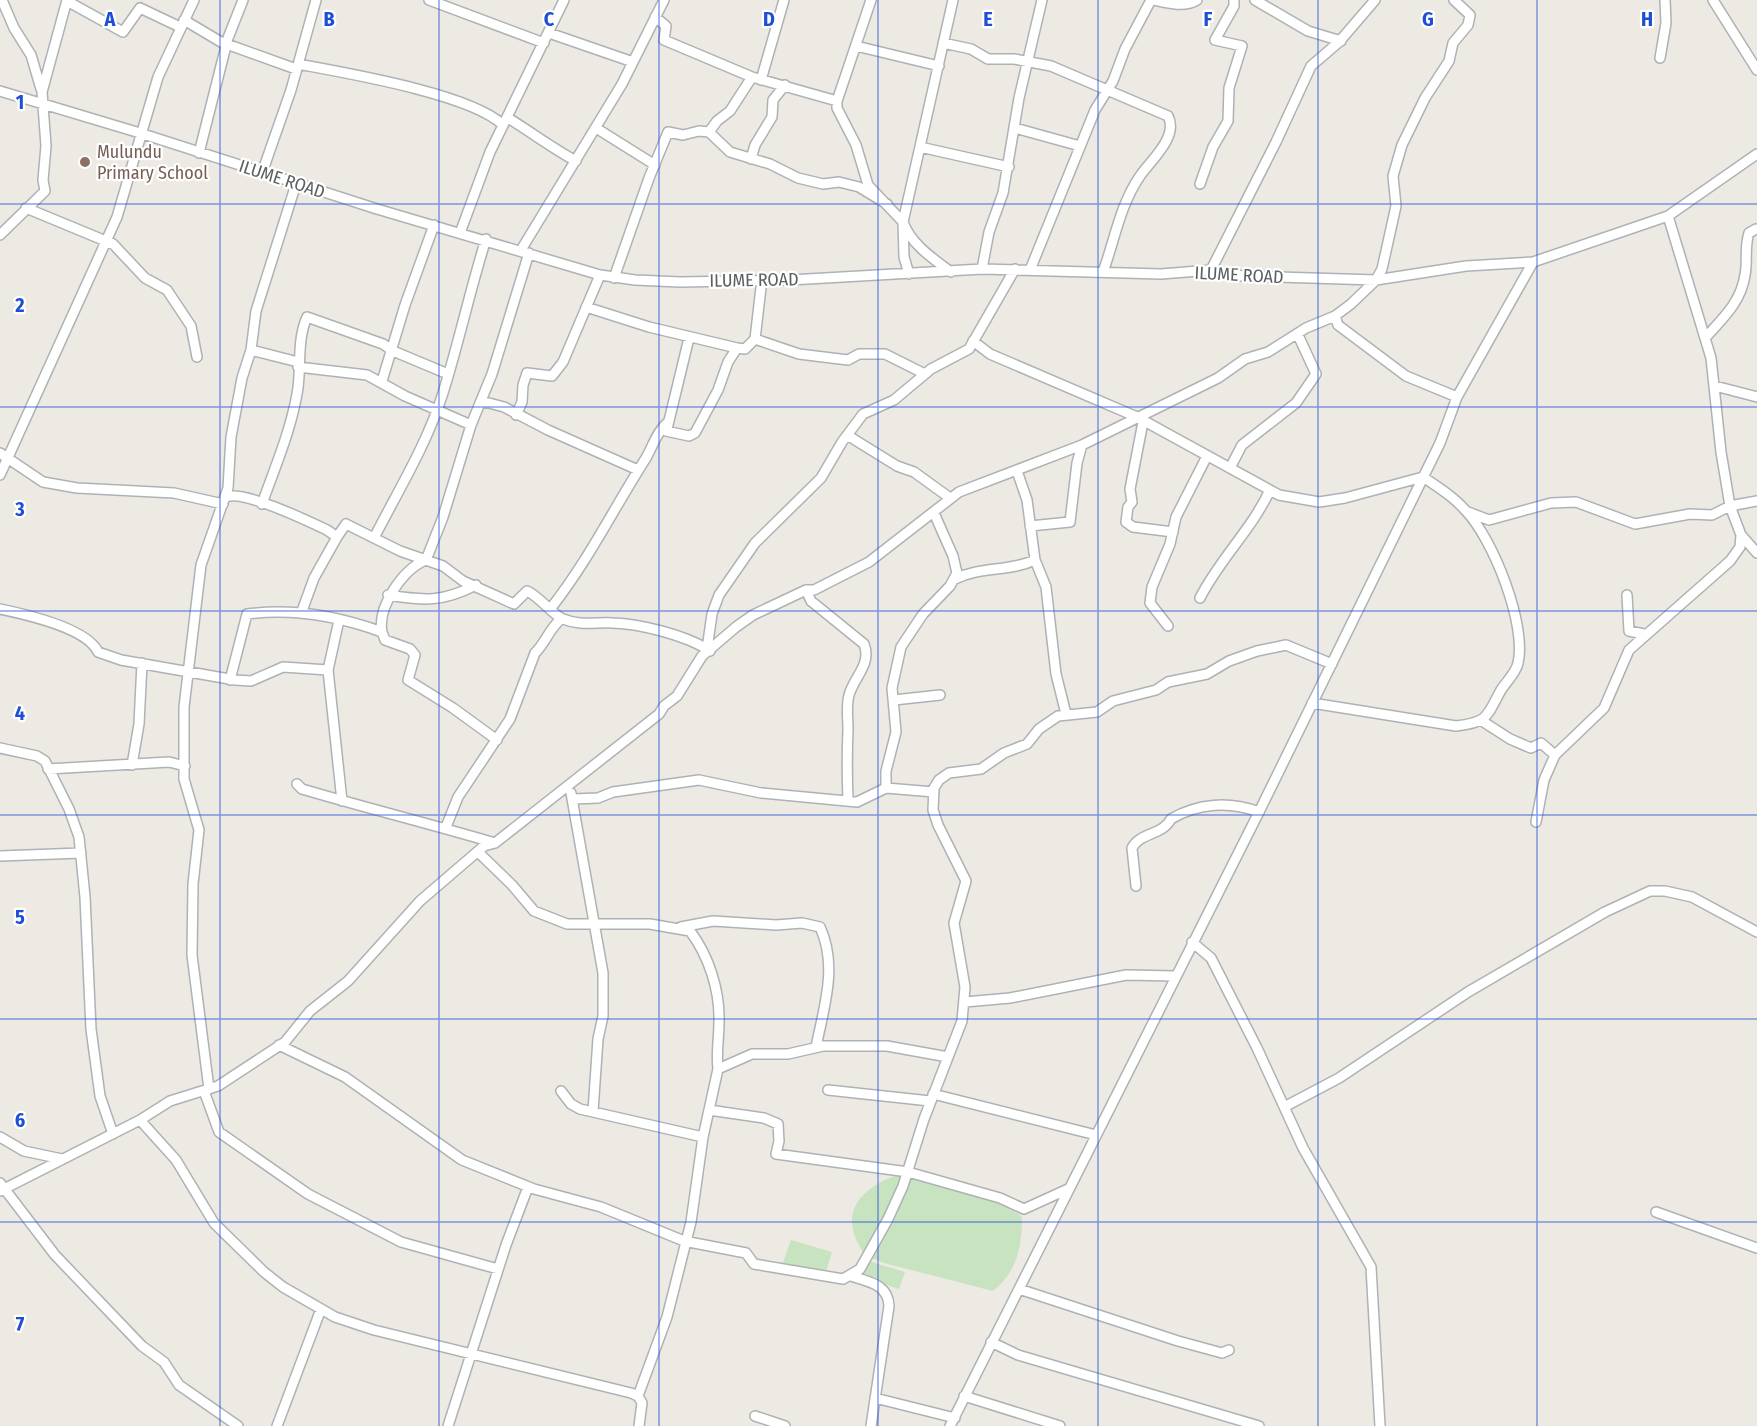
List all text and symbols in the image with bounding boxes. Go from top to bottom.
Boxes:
text: A [104,7,117,31]
text: B [323,7,335,31]
text: C [544,7,555,31]
text: D [763,7,775,31]
text: E [983,7,993,31]
text: F [1204,7,1213,31]
text: G [1422,7,1434,31]
text: H [1641,7,1653,31]
text: 1 [16,90,24,114]
place label: Mulundu Primary School [97,141,208,184]
marker: Mulundu Primary School [78,155,92,169]
street label: ILUME ROAD [236,155,328,203]
street label: ILUME ROAD [1194,262,1284,288]
street label: ILUME ROAD [709,268,799,292]
text: 2 [14,293,25,317]
text: 3 [14,497,25,521]
text: 4 [15,701,25,725]
text: 5 [15,905,25,929]
text: 6 [15,1108,25,1132]
text: 7 [16,1312,25,1336]

